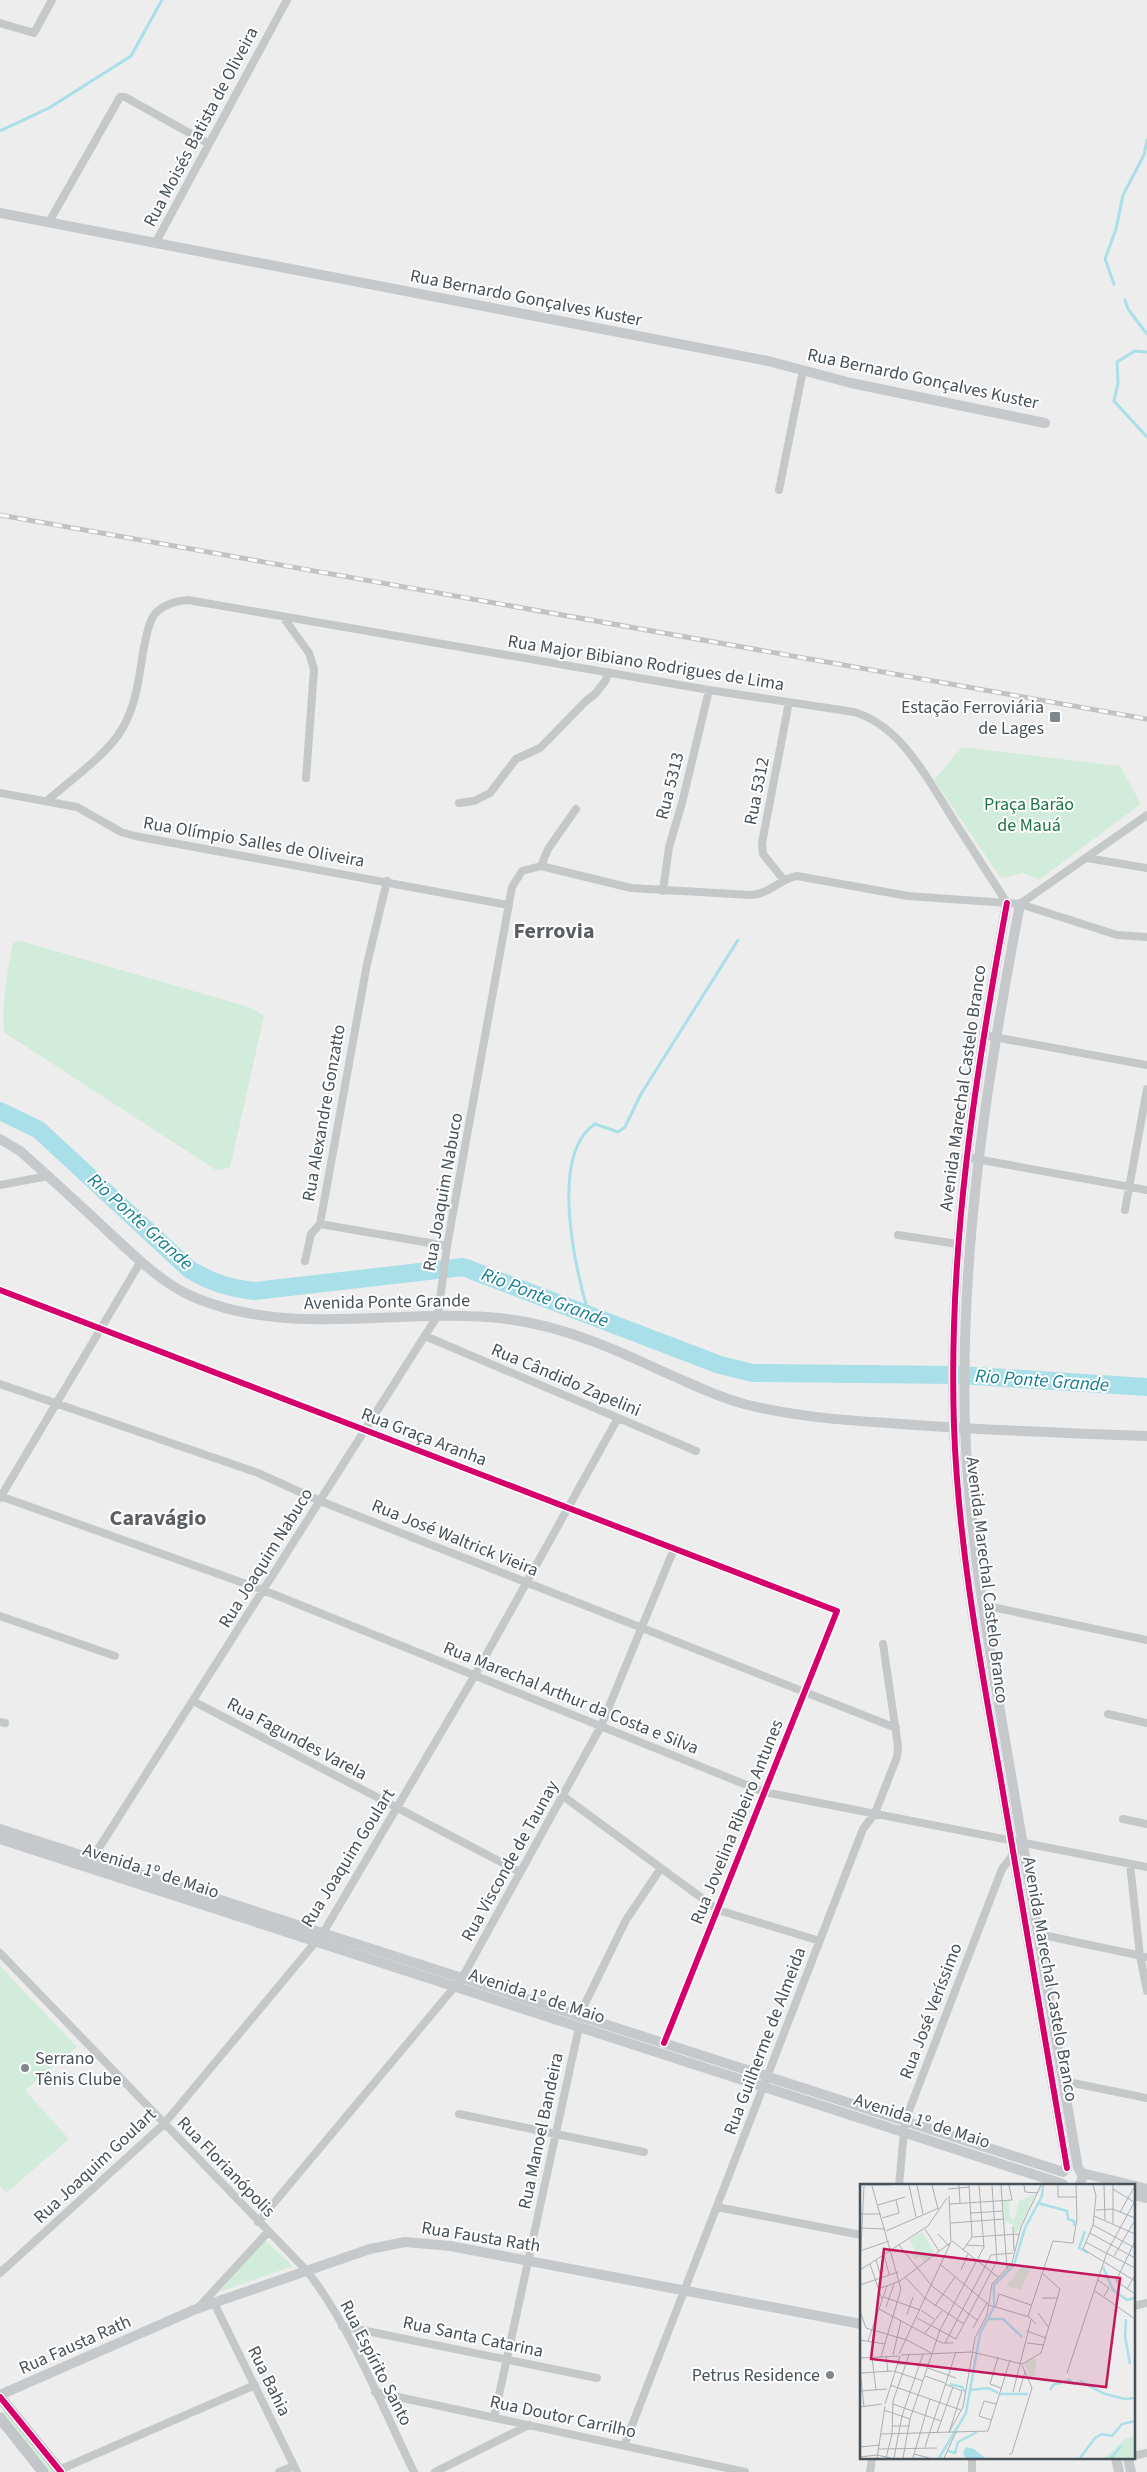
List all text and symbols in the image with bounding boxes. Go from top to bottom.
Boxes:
street label: Rua Moisés Batista de Oliveira [138,23,264,231]
street label: Rua Bernardo Gonçalves Kuster [408,263,645,333]
street label: Rua Bernardo Gonçalves Kuster [805,342,1042,416]
street label: Rua Major Bibiano Rodrigues de Lima [506,629,786,697]
place label: Estação Ferroviária de Lages [901,695,1044,741]
marker: Estação Ferroviária de Lages [1048,710,1062,724]
street label: Rua 5313 [650,750,690,822]
street label: Rua 5312 [738,755,776,827]
park label: Praça Barão de Mauá [984,792,1074,838]
street label: Rua Olímpio Salles de Oliveira [141,810,367,874]
district label: Ferrovia [513,915,595,947]
street label: Avenida Marechal Castelo Branco [933,963,993,1213]
street label: Rua Alexandre Gonzatto [296,1023,352,1203]
street label: Rua Joaquim Nabuco [417,1111,469,1273]
water label: Rio Ponte Grande [81,1167,199,1277]
water label: Rio Ponte Grande [477,1261,613,1335]
street label: Avenida Ponte Grande [304,1288,470,1316]
street label: Rua Cândido Zapelini [487,1337,645,1423]
water label: Rio Ponte Grande [974,1363,1110,1399]
street label: Rua Graça Aranha [358,1402,490,1472]
street label: Avenida Marechal Castelo Branco [959,1455,1015,1705]
street label: Rua Joaquim Nabuco [213,1483,319,1633]
street label: Rua José Waltrick Vieira [368,1493,542,1583]
district label: Caravágio [110,1502,206,1534]
street label: Rua Marechal Arthur da Costa e Silva [440,1635,702,1761]
street label: Rua Fagundes Varela [223,1691,371,1787]
street label: Rua Jovelina Ribeiro Antunes [684,1716,790,1928]
street label: Rua Visconde de Taunay [455,1775,565,1946]
street label: Rua Joaquim Goulart [295,1784,401,1932]
street label: Avenida 1º de Maio [80,1837,222,1905]
street label: Avenida Marechal Castelo Branco [1016,1855,1084,2103]
street label: Rua José Veríssimo [894,1939,968,2083]
street label: Rua Guilherme de Almeida [718,1944,812,2138]
street label: Avenida 1º de Maio [466,1962,608,2030]
place label: Serrano Tênis Clube [35,2046,121,2092]
street label: Rua Manoel Bandeira [512,2050,570,2212]
marker: Serrano Tênis Clube [19,2062,31,2074]
street label: Avenida 1º de Maio [851,2087,993,2155]
street label: Rua Joaquim Goulart [28,2103,162,2229]
street label: Rua Florianópolis [171,2111,281,2223]
inset map [860,2184,1134,2460]
street label: Rua Fausta Rath [420,2215,542,2259]
street label: Rua Espírito Santo [334,2296,418,2430]
street label: Rua Fausta Rath [15,2309,135,2381]
street label: Rua Santa Catarina [400,2310,546,2364]
street label: Rua Bahia [241,2342,297,2420]
place label: Petrus Residence [692,2363,820,2388]
marker: Petrus Residence [824,2369,836,2381]
street label: Rua Doutor Carrilho [487,2389,639,2445]

